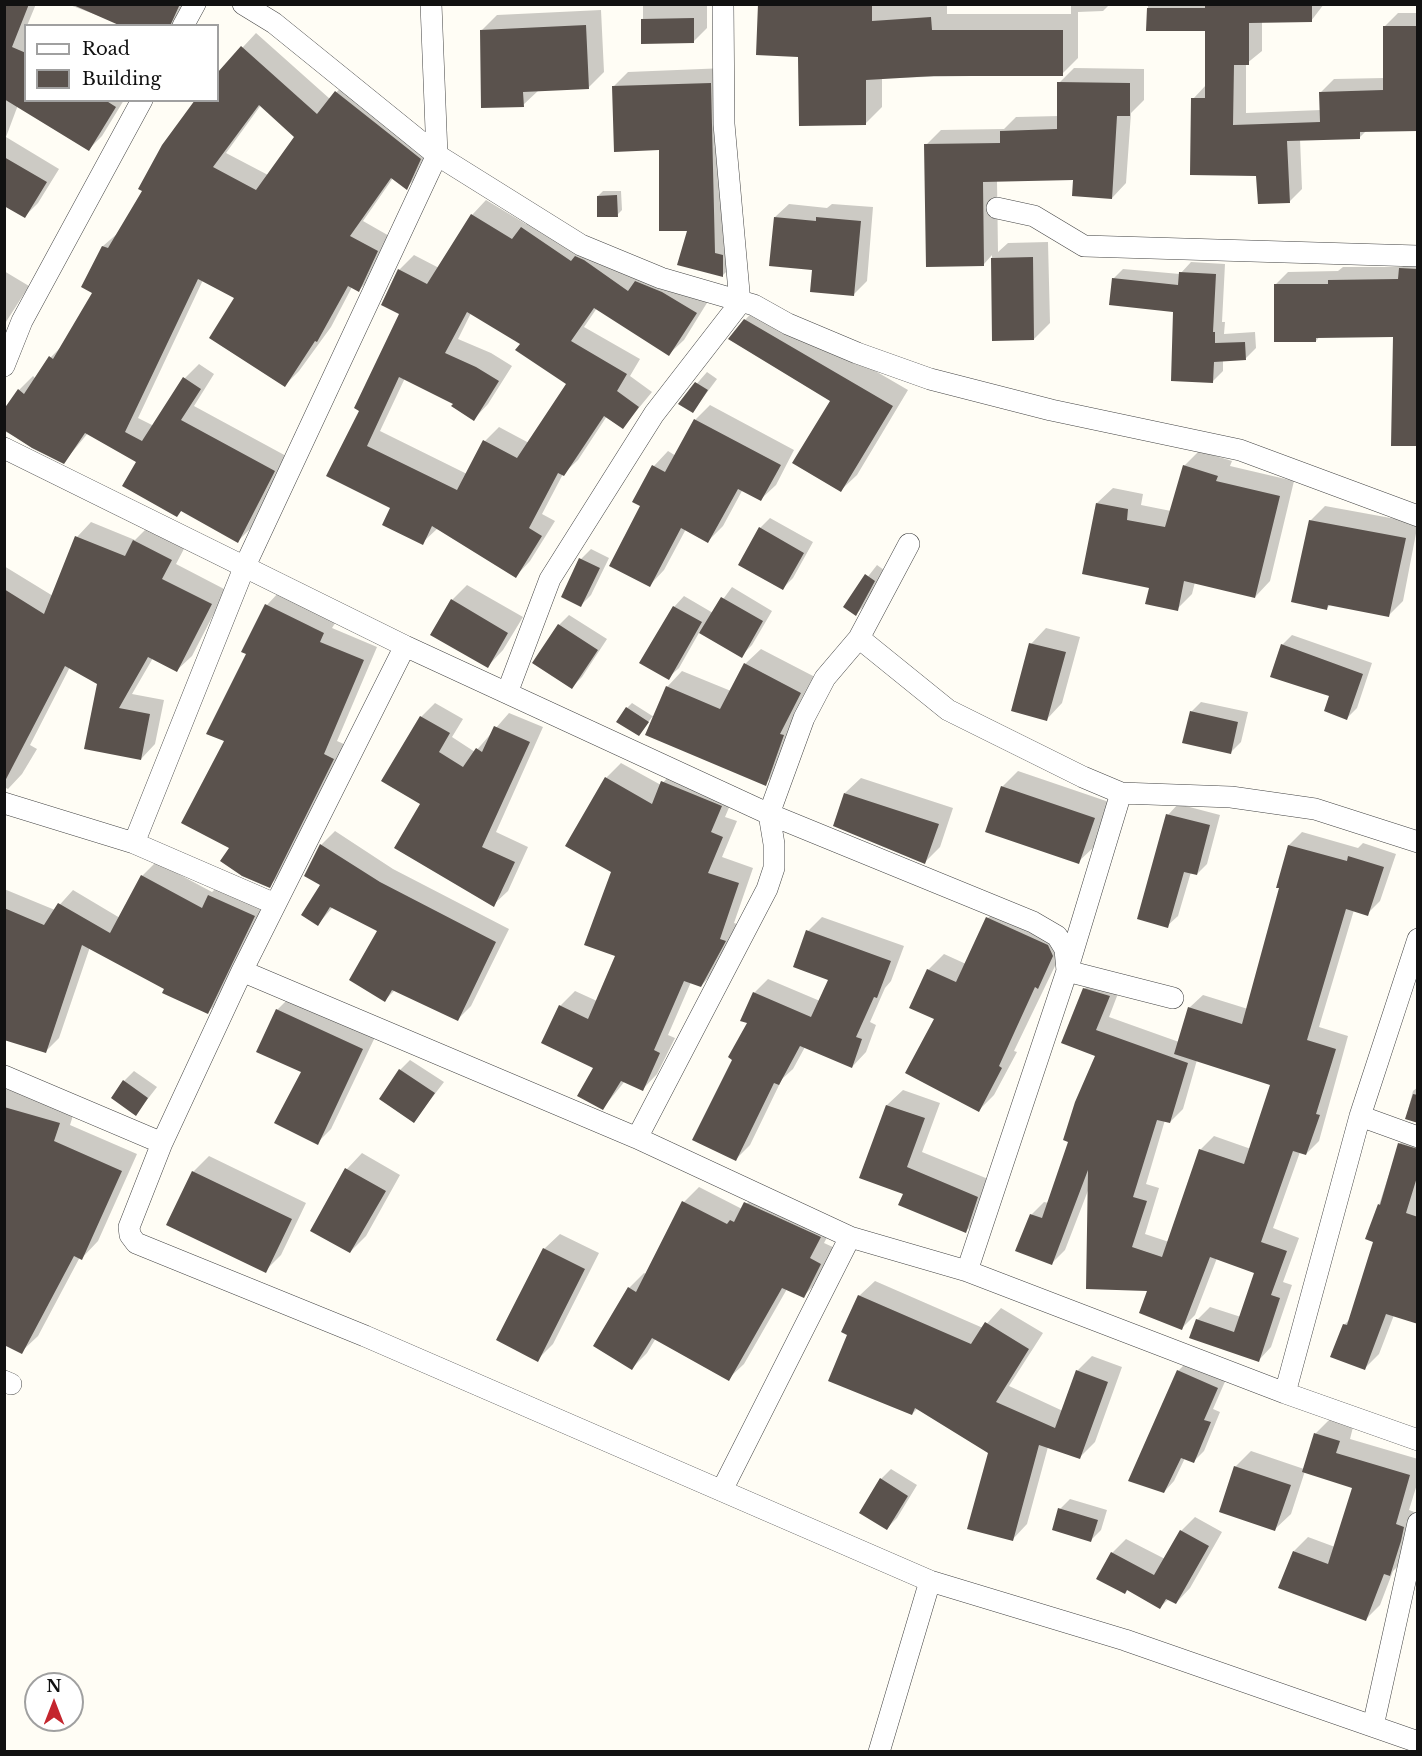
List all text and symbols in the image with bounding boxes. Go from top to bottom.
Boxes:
legend [24,24,219,102]
text: Road [82,38,130,60]
text: Building [82,68,161,90]
north arrow [24,1672,84,1732]
text: N [46,1676,62,1696]

